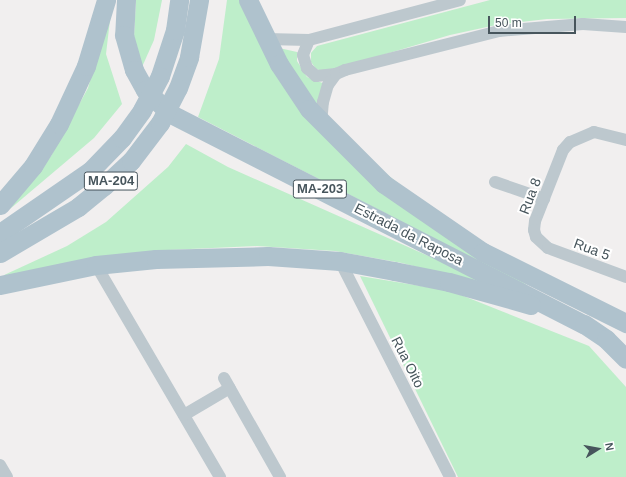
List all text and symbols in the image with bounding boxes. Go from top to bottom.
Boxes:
scale bar [490,8,578,34]
text: 50 m [495,16,522,30]
road number: MA-204 [83,170,139,192]
street label: Rua 8 [515,176,545,216]
road number: MA-203 [292,178,348,200]
street label: Estrada da Raposa [352,199,466,269]
street label: Rua 5 [572,235,612,263]
street label: Rua Oito [388,334,428,390]
north arrow [578,429,618,469]
text: N [603,442,616,452]

